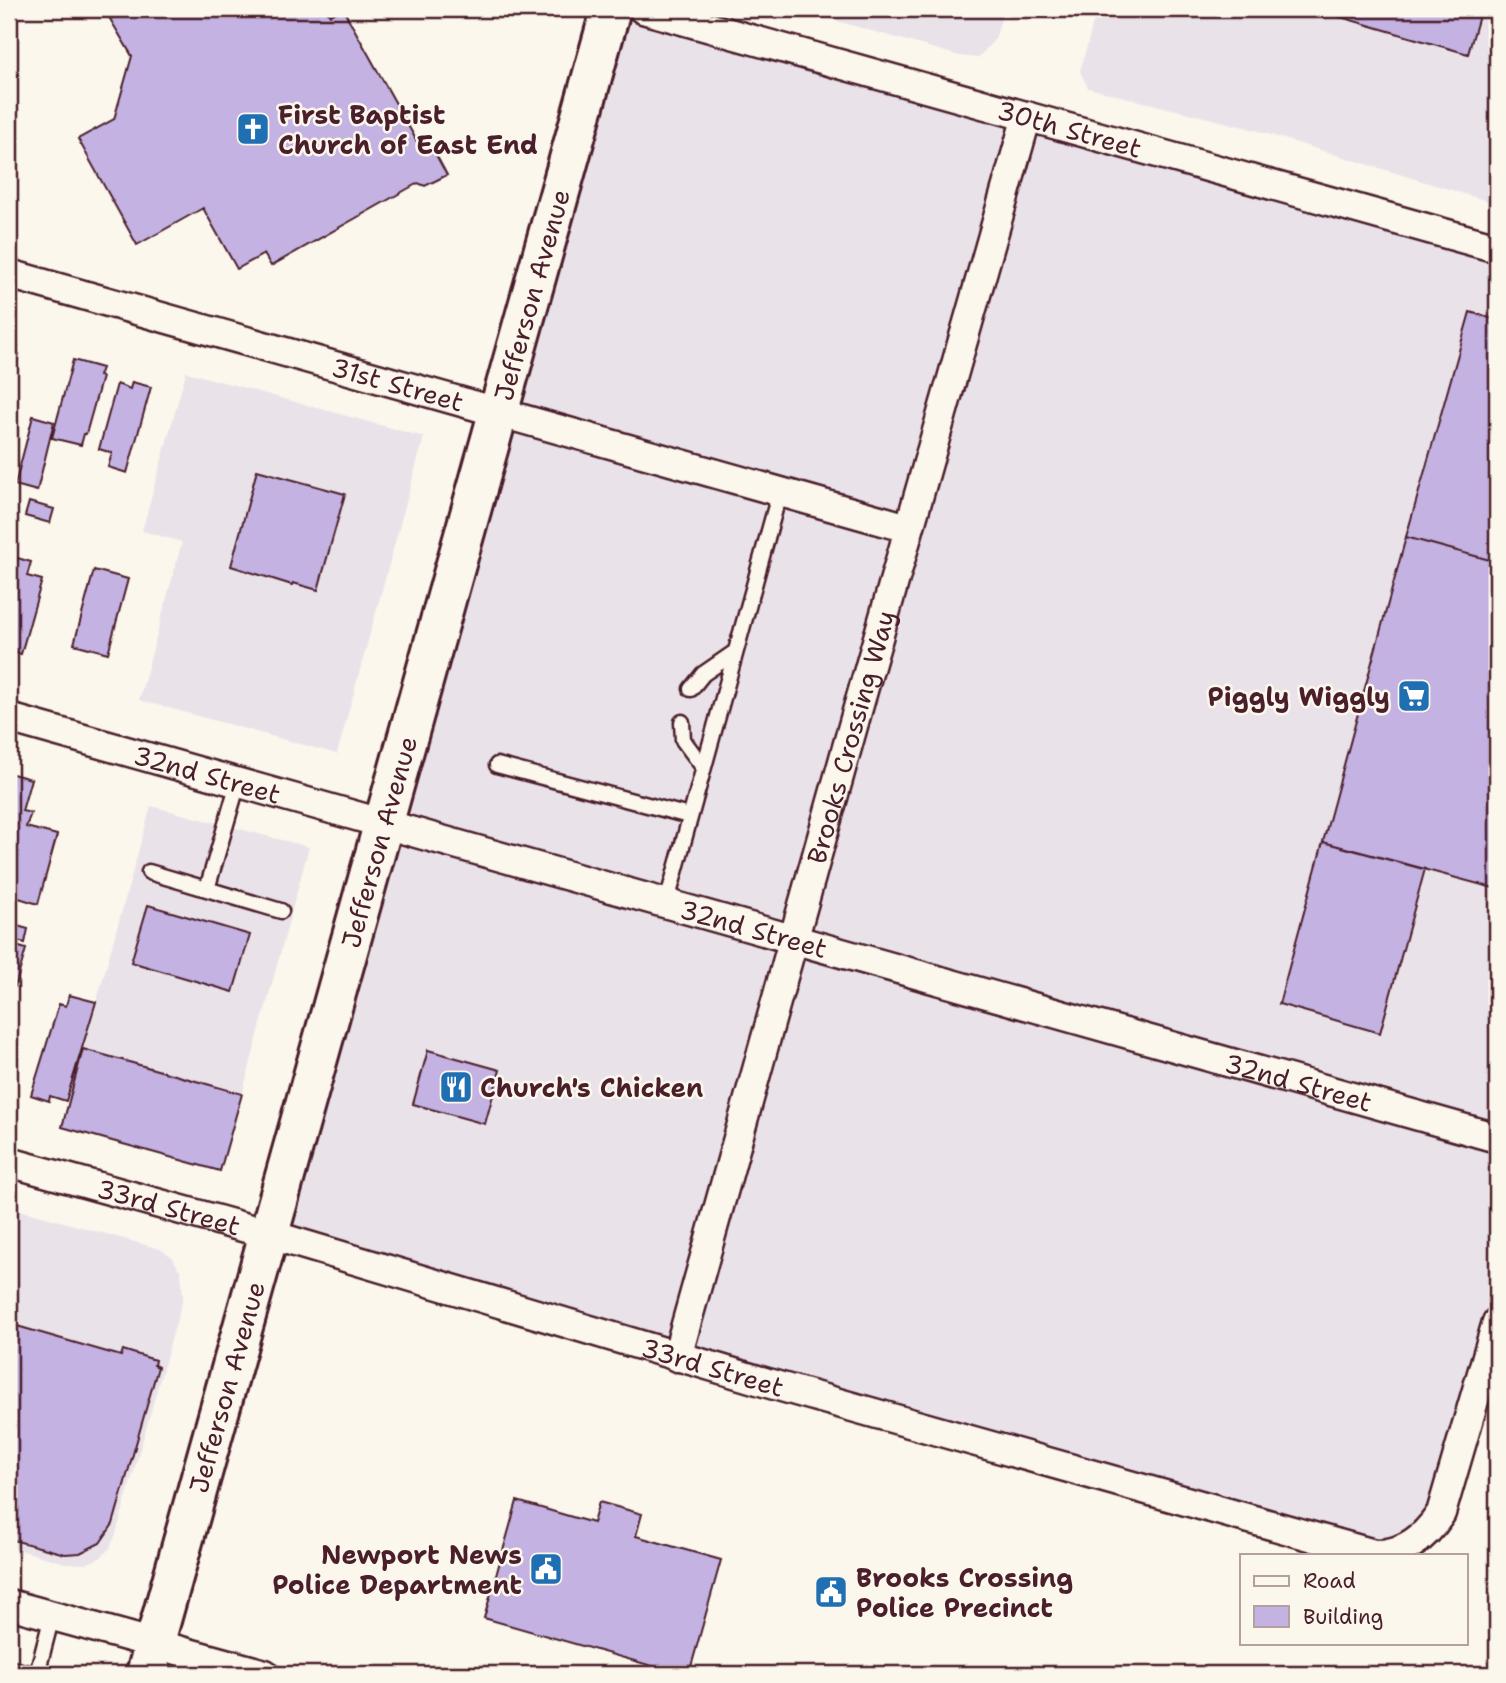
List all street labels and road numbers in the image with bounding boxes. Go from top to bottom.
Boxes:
street label: 30th Street [993,92,1146,165]
street label: Jefferson Avenue [485,185,577,405]
street label: 31st Street [328,349,468,419]
street label: Brooks Crossing Way [798,606,903,868]
street label: Jefferson Avenue [332,732,425,952]
street label: 32nd Street [130,737,285,811]
street label: 32nd Street [676,891,832,966]
street label: 32nd Street [1221,1045,1376,1119]
street label: 33rd Street [93,1170,245,1243]
street label: Jefferson Avenue [180,1277,272,1497]
street label: 33rd Street [637,1329,788,1404]

